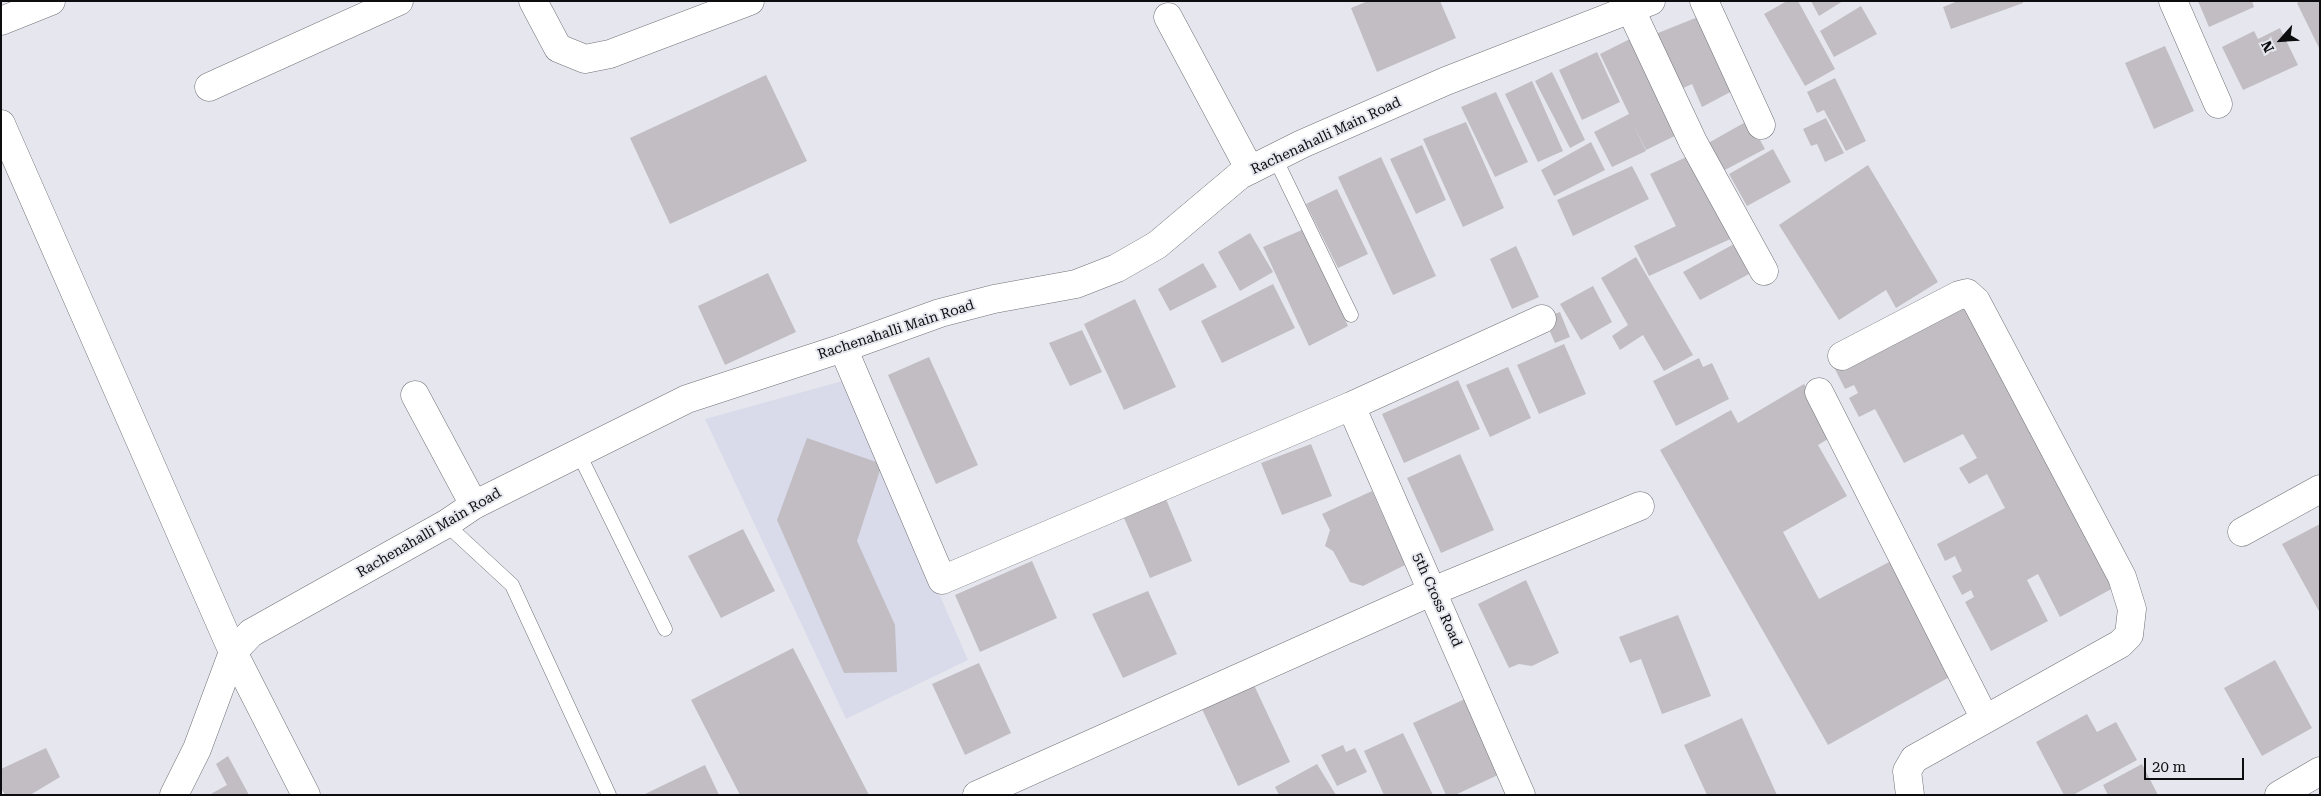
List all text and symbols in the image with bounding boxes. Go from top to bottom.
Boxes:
north arrow [2256,15,2306,65]
text: N [2258,38,2277,55]
street label: Rachenahalli Main Road [1248,94,1404,178]
street label: Rachenahalli Main Road [816,297,976,363]
street label: Rachenahalli Main Road [354,485,504,581]
street label: 5th Cross Road [1409,550,1465,650]
scale bar [2146,748,2246,780]
text: 20 m [2152,758,2186,776]

